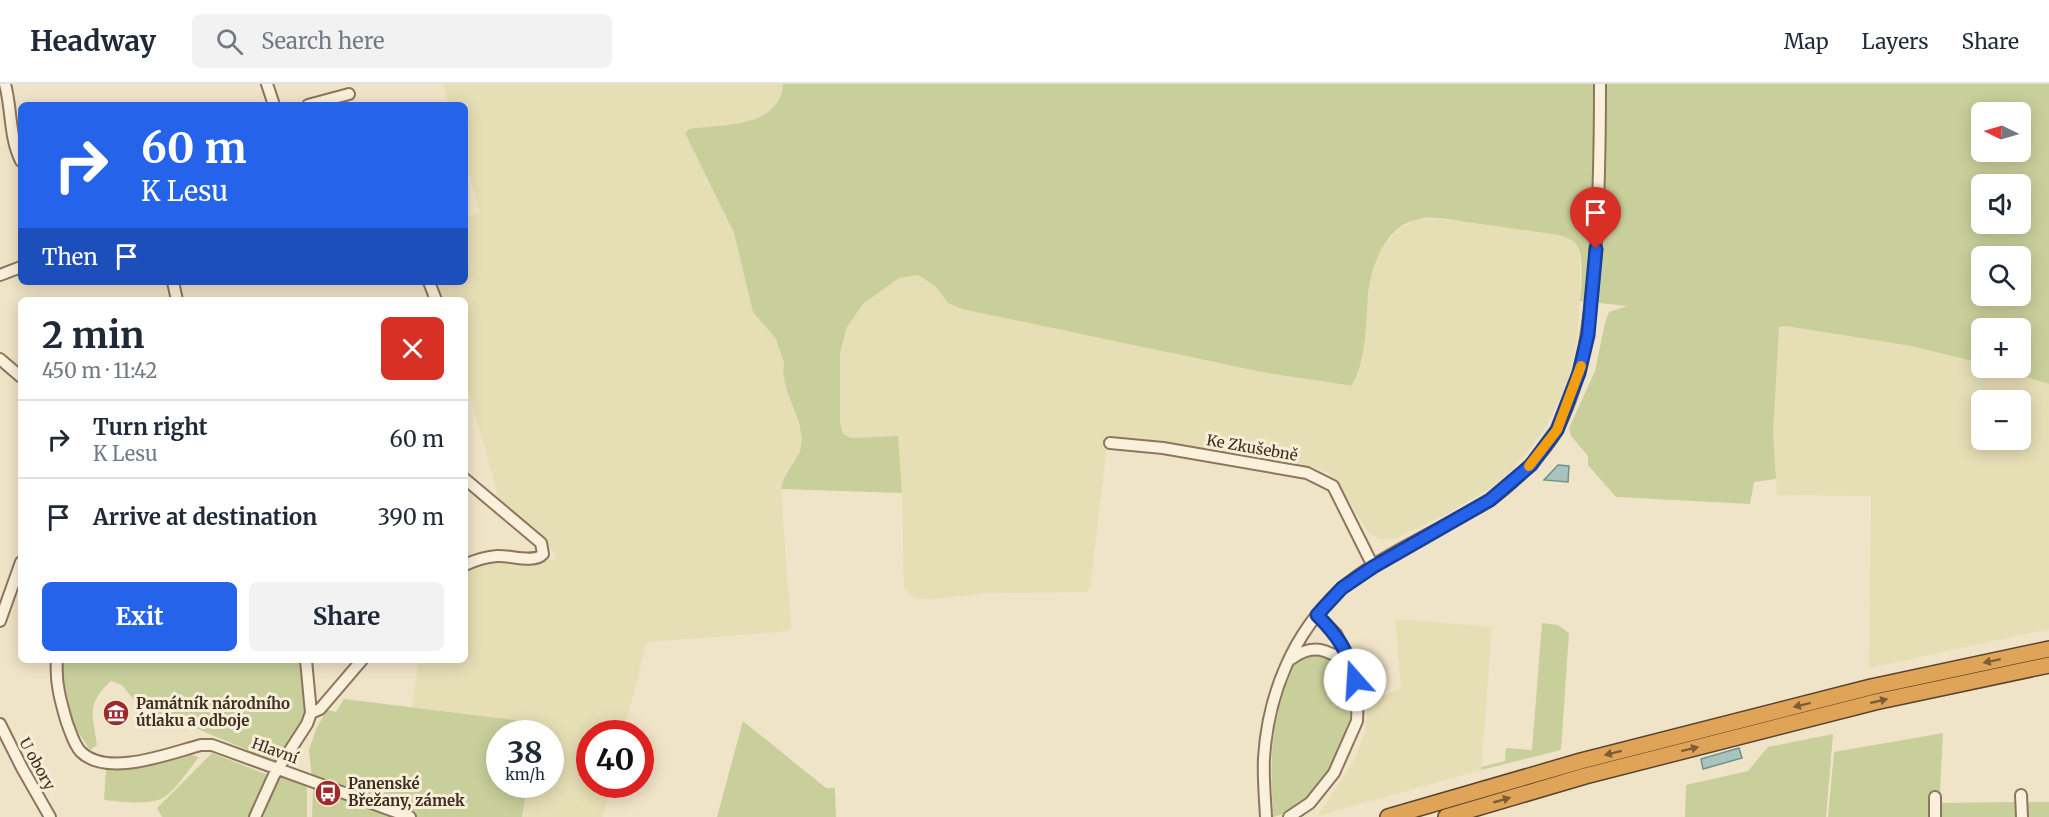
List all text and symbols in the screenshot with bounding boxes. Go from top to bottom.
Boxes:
search box [192,14,612,68]
text: Headway [30,23,156,59]
icon: search [213,25,246,58]
text: Search here [261,27,385,55]
text: Map [1784,28,1829,55]
text: Layers [1862,28,1929,55]
text: Share [1962,28,2019,55]
north arrow [1971,102,2031,162]
map controls [1971,102,2031,450]
text: 60 m [141,122,247,174]
icon: right [42,126,120,204]
text: K Lesu [141,174,228,208]
button: sound [1971,174,2031,234]
pin [1570,187,1621,249]
icon: arrive [1579,196,1612,229]
icon: arrive [110,240,143,273]
text: Then [42,243,98,271]
button: search [1971,246,2031,306]
text: 2 min [42,313,145,358]
button: close [381,317,444,380]
button: + [1971,318,2031,378]
text: 450 m · 11:42 [42,358,157,383]
button: − [1971,390,2031,450]
text: Turn right [93,413,207,441]
icon: right [42,423,75,456]
text: 60 m [390,425,444,453]
street label: Ke Zkušebně [1205,430,1299,465]
text: K Lesu [93,441,158,466]
icon: arrive [42,501,75,534]
text: Arrive at destination [93,503,317,531]
text: 390 m [377,503,444,531]
button: Exit [42,582,237,651]
button: Share [249,582,444,651]
position arrow [1323,648,1387,712]
one-way arrow [1982,657,2001,666]
place label: Památník národního útlaku a odboje [136,694,290,730]
one-way arrow [1869,696,1888,705]
museum icon: Památník národního útlaku a odboje [101,698,131,728]
one-way arrow [1793,700,1811,710]
speed limit sign: 40 [576,720,654,798]
street label: Hlavní [249,733,302,768]
text: 38 [507,733,543,771]
street label: U obory [15,734,60,794]
one-way arrow [1681,744,1699,753]
one-way arrow [1604,748,1622,758]
text: km/h [505,765,545,784]
place label: Panenské Břežany, zámek [348,774,465,811]
bus stop icon: Panenské Břežany, zámek [313,778,343,808]
one-way arrow [1493,795,1511,804]

